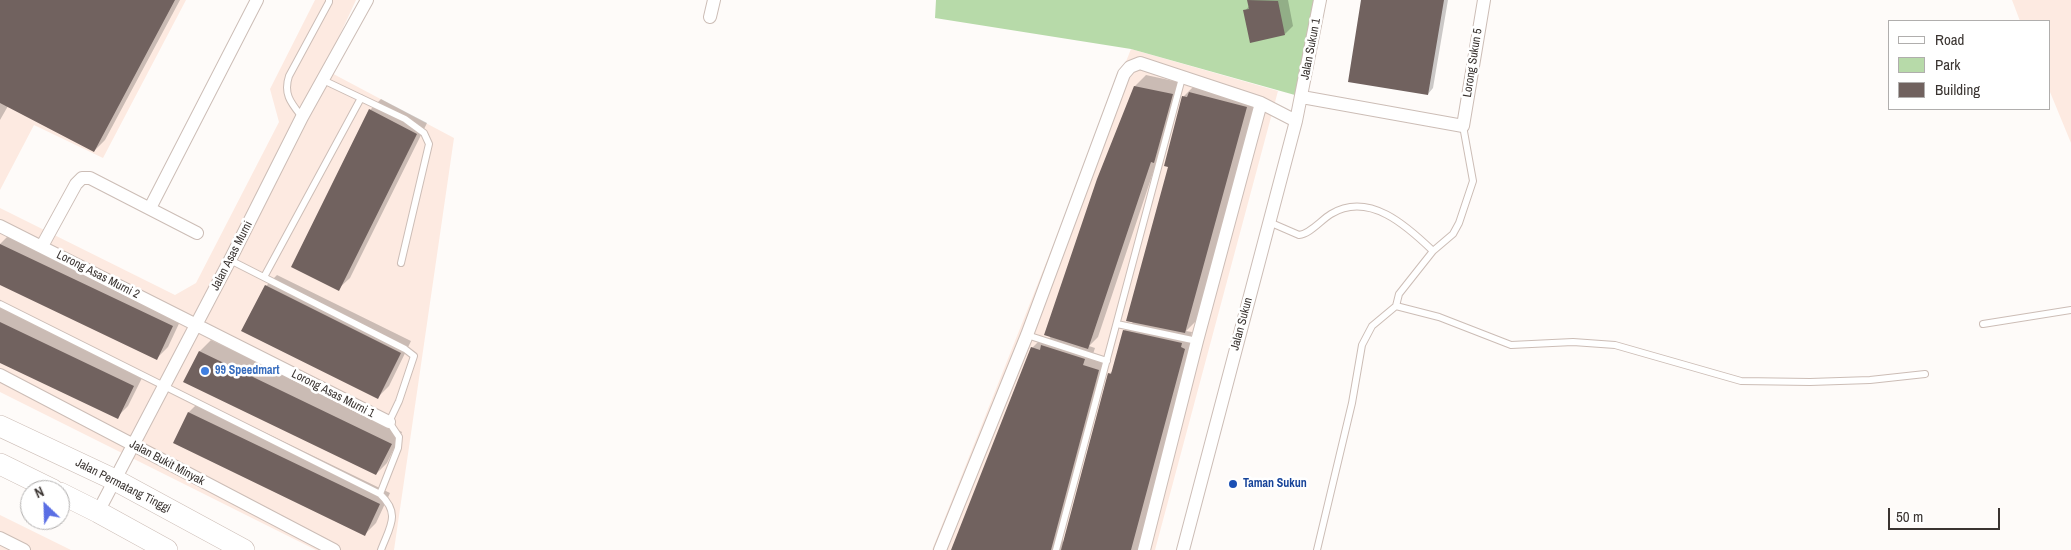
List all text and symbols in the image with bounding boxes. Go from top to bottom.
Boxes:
street label: Jalan Sukun 1 [1298,17,1324,81]
legend [1888,20,2051,110]
street label: Lorong Sukun 5 [1460,28,1486,98]
text: Road [1935,29,1964,50]
text: Park [1935,54,1960,75]
text: Building [1935,79,1980,100]
street label: Jalan Asas Murni [208,219,256,293]
street label: Lorong Asas Murni 2 [54,248,142,302]
street label: Jalan Sukun [1228,296,1256,352]
place label: 99 Speedmart [215,364,280,378]
marker: 99 Speedmart [199,365,211,377]
street label: Lorong Asas Murni 1 [289,367,377,421]
street label: Jalan Bukit Minyak [127,437,207,489]
street label: Jalan Permatang Tinggi [73,456,173,516]
place label: Taman Sukun [1243,477,1307,491]
marker: Taman Sukun [1227,478,1239,490]
north arrow [20,480,70,530]
text: N [32,482,47,502]
scale bar [1891,498,2004,530]
text: 50 m [1896,506,1923,527]

